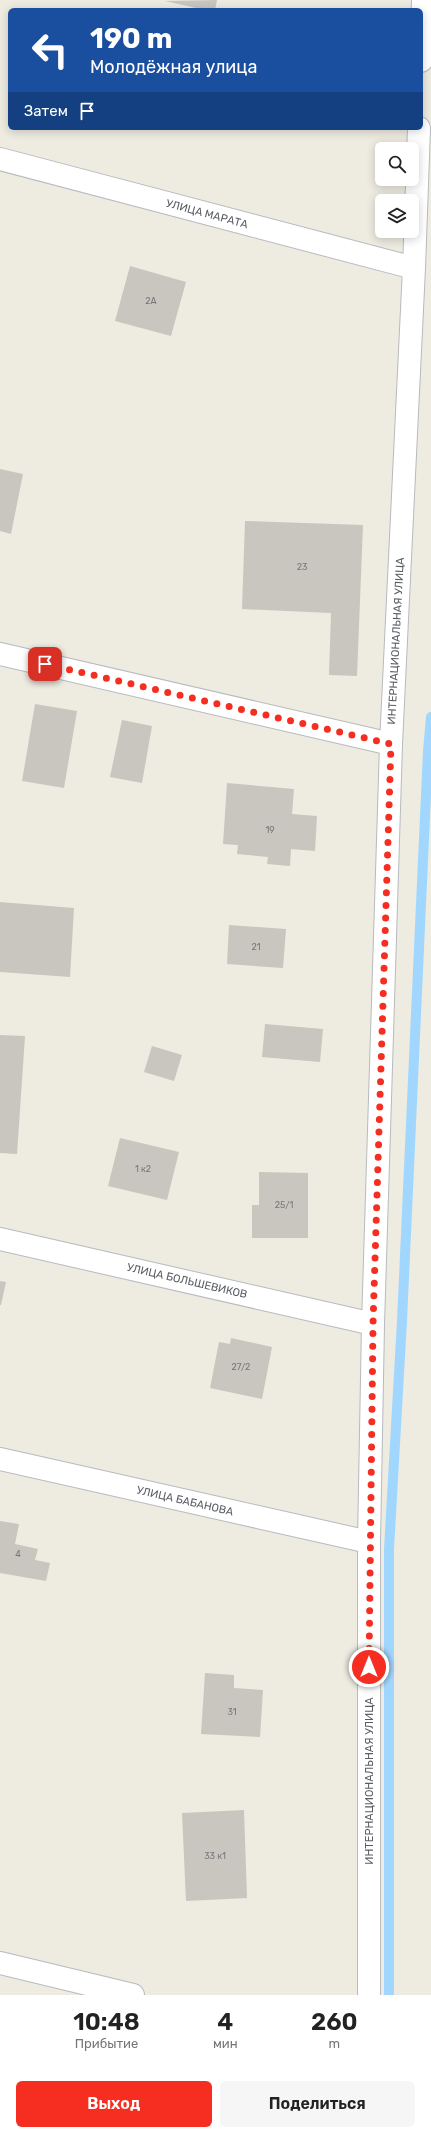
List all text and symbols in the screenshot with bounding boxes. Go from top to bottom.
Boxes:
text: 190 m [90,22,173,55]
icon: left [24,24,76,76]
text: Молодёжная улица [90,56,257,78]
icon: arrive [76,100,98,122]
text: Затем [24,102,68,120]
map controls [375,142,419,238]
button: search [375,142,419,186]
button: layers [375,194,419,238]
street label: УЛИЦА МАРАТА [165,197,250,231]
house number: 2А [145,296,157,306]
street label: ИНТЕРНАЦИОНАЛЬНАЯ УЛИЦА [385,556,407,725]
house number: 23 [297,562,307,572]
pin [28,647,62,681]
icon: arrive [34,653,56,675]
house number: 19 [265,825,275,835]
house number: 21 [251,942,261,952]
house number: 1 к2 [135,1164,151,1174]
house number: 25/1 [275,1200,294,1210]
street label: УЛИЦА БОЛЬШЕВИКОВ [126,1261,248,1301]
house number: 27/2 [232,1362,250,1372]
street label: УЛИЦА БАБАНОВА [135,1484,235,1519]
house number: 4 [15,1549,21,1559]
position arrow [348,1646,390,1688]
street label: ИНТЕРНАЦИОНАЛЬНАЯ УЛИЦА [363,1697,376,1865]
house number: 31 [227,1707,237,1717]
house number: 33 к1 [204,1851,226,1861]
text: 10:48 [73,2008,140,2036]
text: 4 [217,2008,233,2036]
text: 260 [311,2008,358,2036]
text: Прибытие [75,2036,138,2051]
text: мин [213,2036,238,2051]
text: m [329,2036,340,2051]
button: Выход [16,2081,212,2127]
button: Поделиться [220,2081,415,2127]

